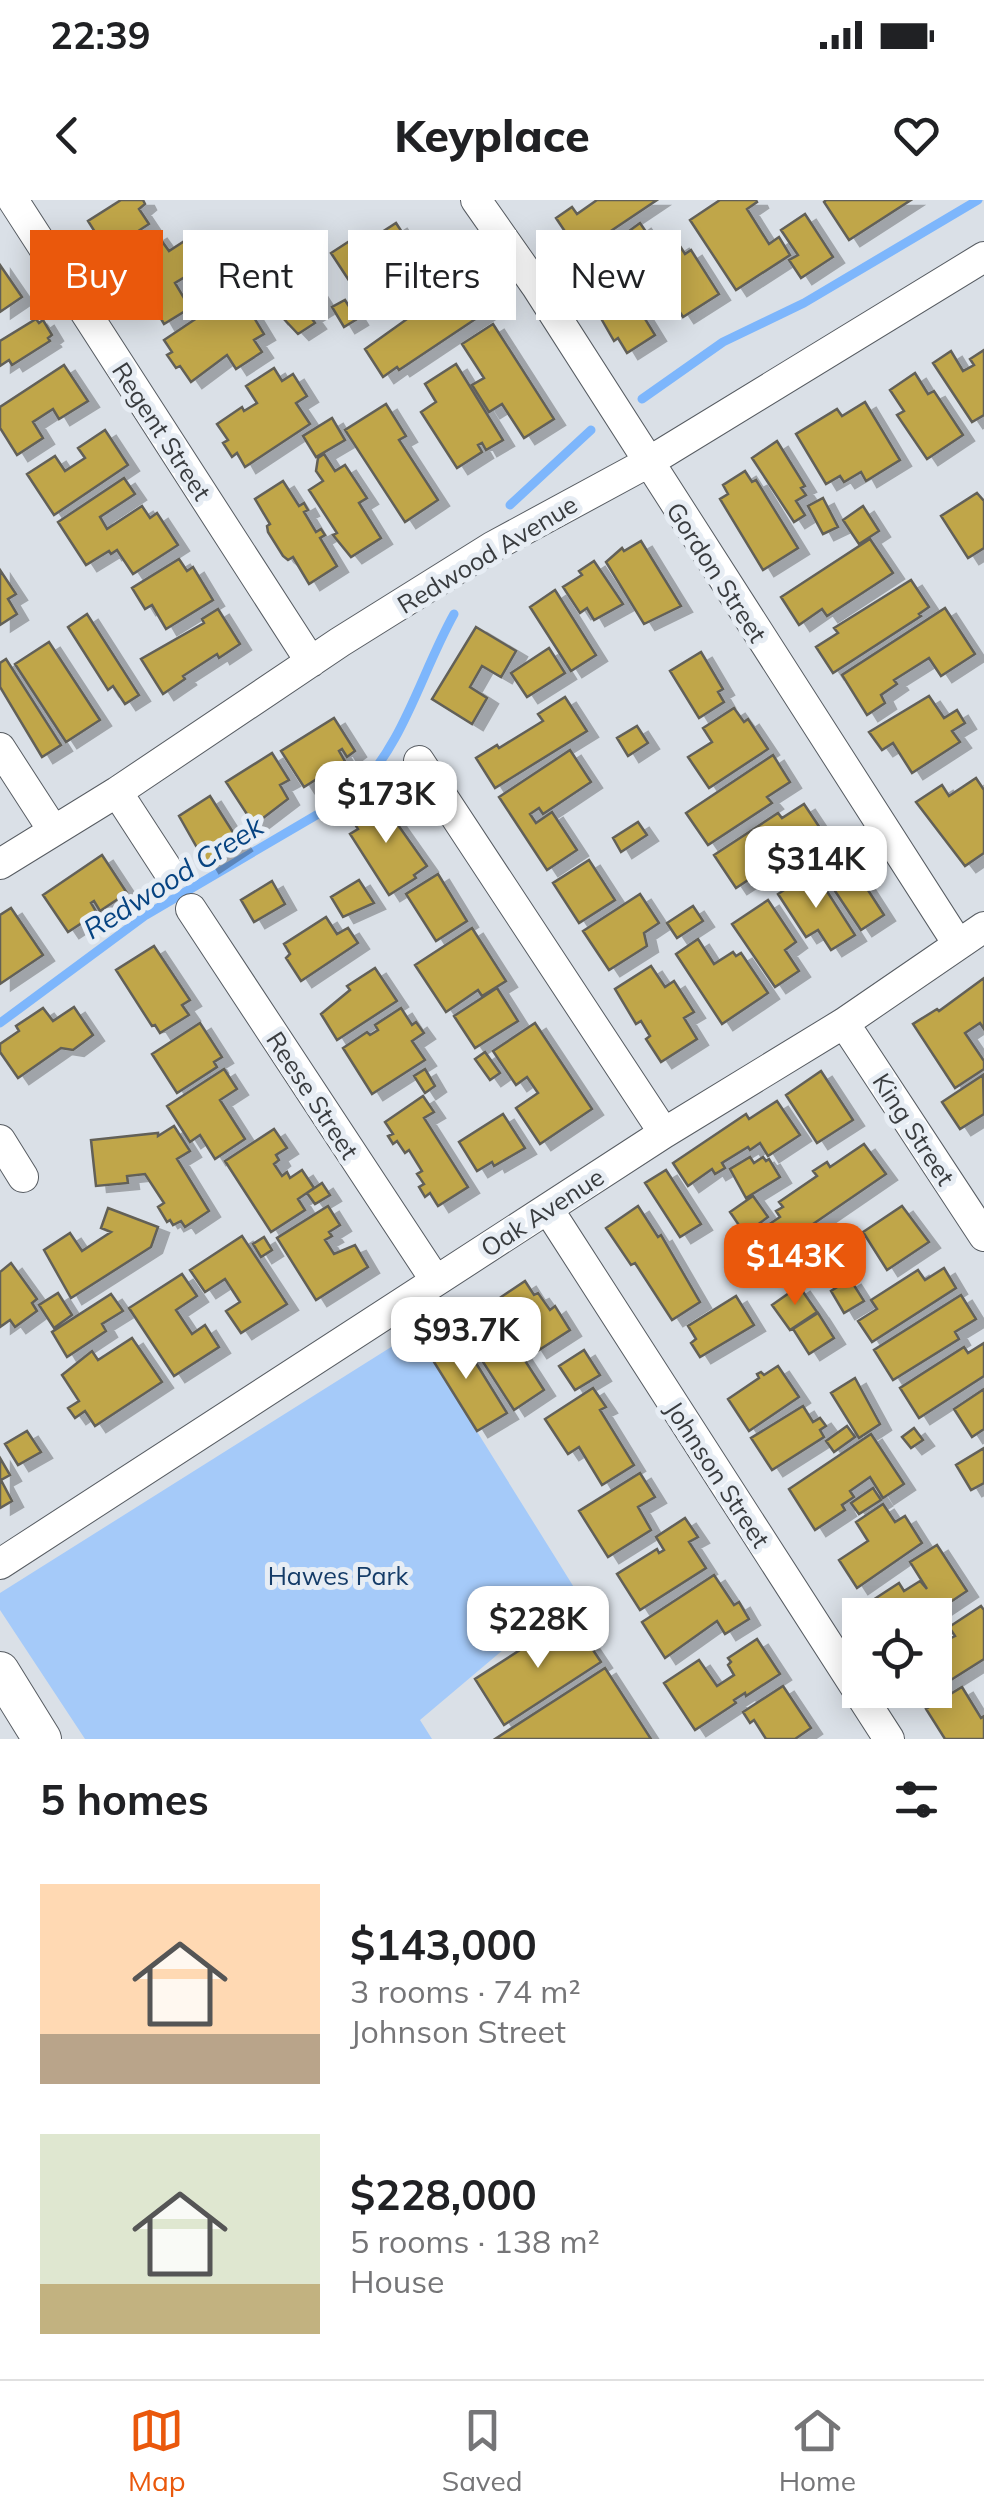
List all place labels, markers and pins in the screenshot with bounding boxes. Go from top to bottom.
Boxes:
pin: $173K [316,761,456,846]
pin: $314K [746,826,886,911]
pin: $143K [725,1223,865,1308]
pin: $93.7K [385,1297,547,1382]
pin: $228K [468,1586,608,1671]

